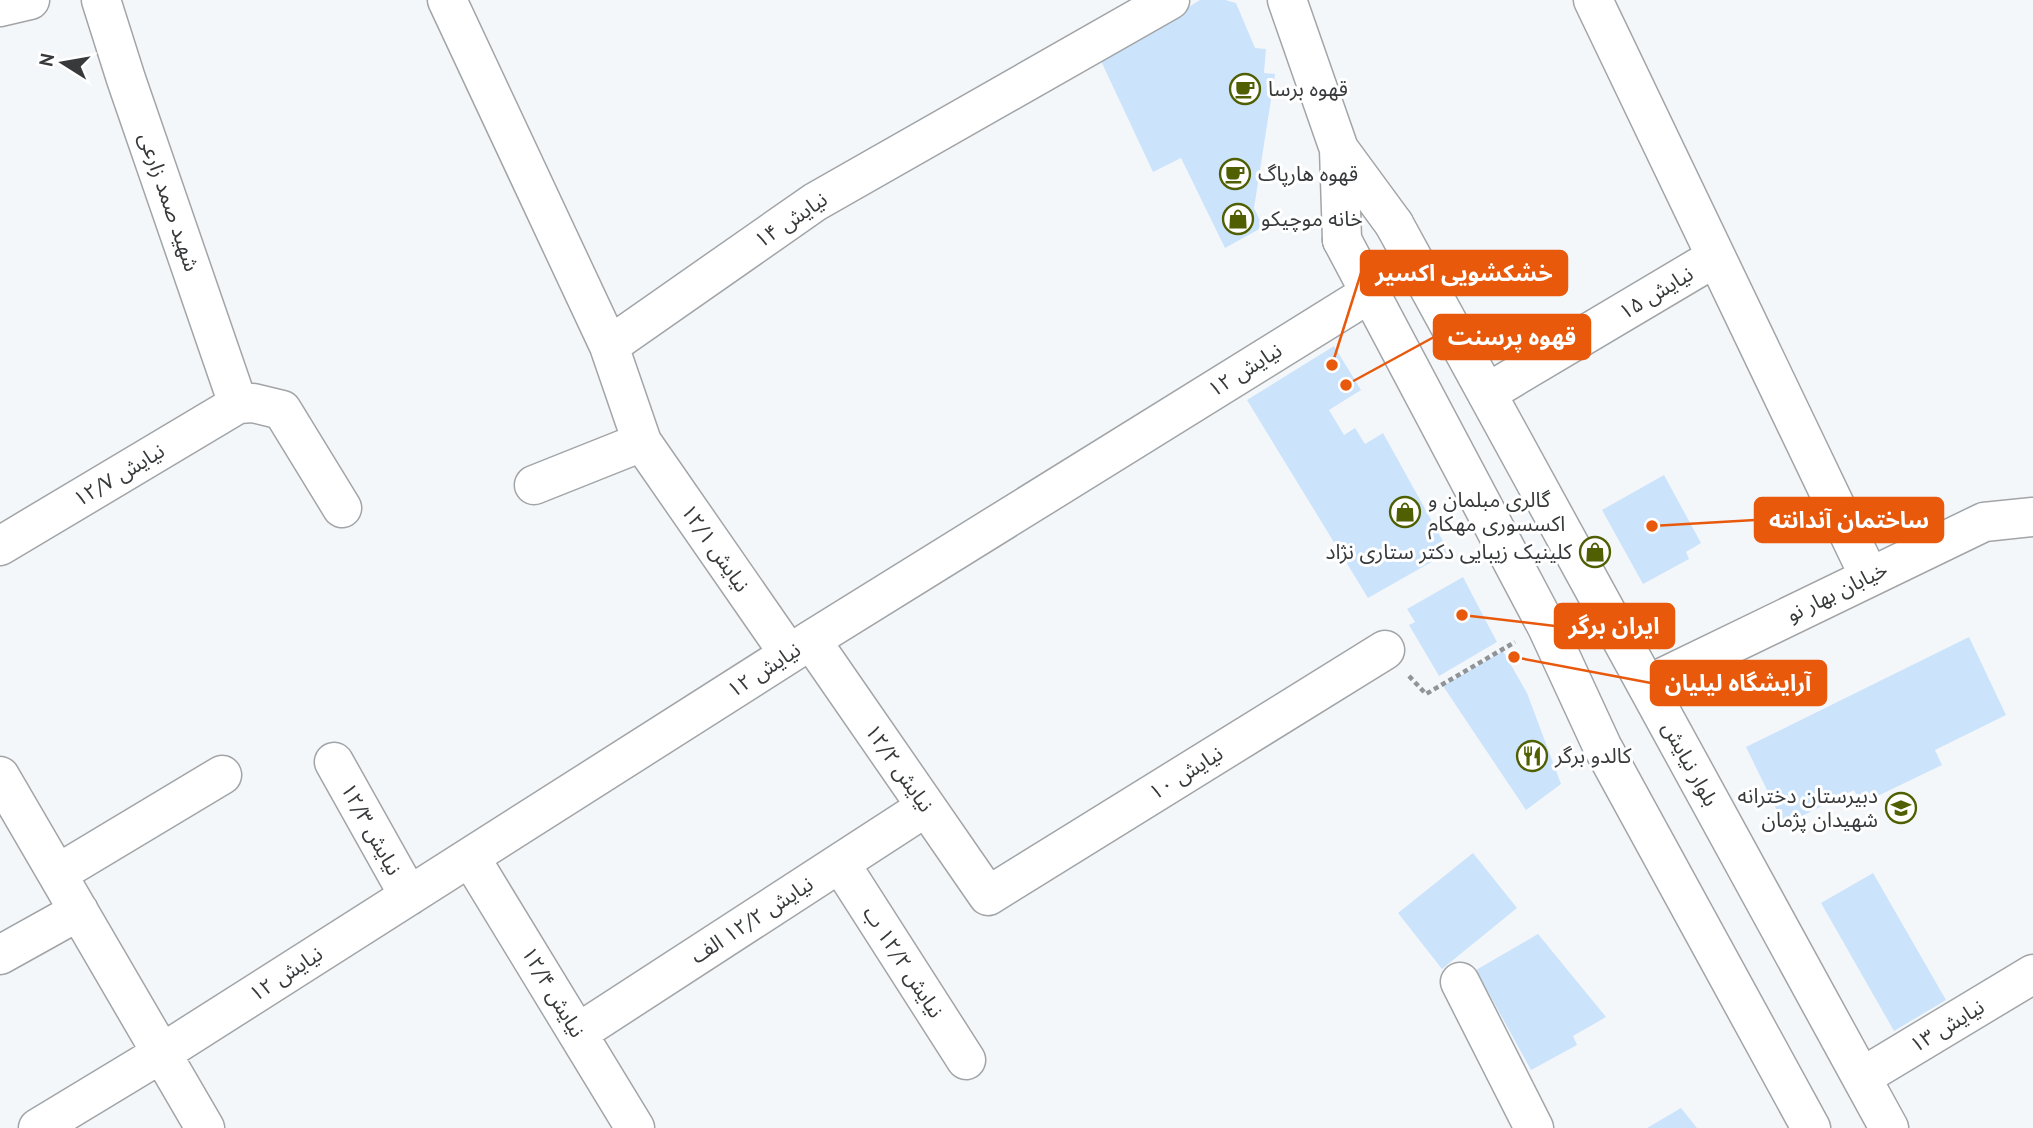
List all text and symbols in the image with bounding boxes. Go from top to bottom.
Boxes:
north arrow [28,28,98,98]
text: N [33,51,59,68]
cafe icon: قهوه برسا [1228,72,1262,106]
place label: قهوه برسا [1268,75,1348,102]
street label: شهید صمد زارعی [133,129,206,275]
cafe icon: قهوه هارپاگ [1218,157,1252,191]
place label: قهوه هارپاگ [1258,160,1358,187]
street label: نیایش ۱۴ [749,185,832,254]
shop icon: خانه موچیکو [1221,202,1255,236]
place label: خانه موچیکو [1261,205,1363,232]
callout: خشکشویی اکسیر [1361,251,1567,295]
text: خشکشویی اکسیر [1374,258,1553,287]
street label: ۱۵ نیایش [1614,260,1698,325]
callout: قهوه پرسنت [1434,315,1590,359]
text: قهوه پرسنت [1448,322,1576,353]
street label: نیایش ۱۲ [1203,336,1287,403]
street label: ۱۲/۷ نیایش [68,437,169,512]
place label: گالری مبلمان و اکسسوری مهکام [1428,486,1565,540]
shop icon: گالری مبلمان و اکسسوری مهکام [1388,495,1422,529]
street label: ۱۲/۱ نیایش [675,498,756,597]
callout: ساختمان آندانته [1755,498,1943,542]
text: ساختمان آندانته [1769,505,1929,534]
shop icon: کلینیک زیبایی دکتر ستاری نژاد [1578,535,1612,569]
place label: کلینیک زیبایی دکتر ستاری نژاد [1326,538,1572,565]
street label: خیابان بهار نو [1782,555,1892,628]
callout: ایران برگر [1555,604,1674,648]
text: ایران برگر [1568,611,1659,640]
street label: نیایش ۱۲ [722,636,806,703]
callout: آرایشگاه لیلیان [1651,661,1826,705]
text: آرایشگاه لیلیان [1665,668,1812,697]
street label: بلوار نیایش [1656,717,1725,811]
street label: ۱۲/۲ نیایش [859,718,940,817]
street label: نیایش ۱۰ [1144,739,1228,806]
restaurant icon: کالدو برگر [1515,739,1549,773]
place label: کالدو برگر [1554,742,1632,769]
street label: ۱۲/۳ نیایش [335,778,408,880]
place label: دبیرستان دخترانه شهیدان پژمان [1738,782,1878,833]
school or university icon: دبیرستان دخترانه شهیدان پژمان [1884,791,1918,825]
street label: نیایش ۱۲/۲ الف [685,870,818,969]
street label: نیایش ۱۲/۲ ب [857,901,950,1023]
street label: نیایش ۱۲ [244,940,328,1007]
street label: ۱۲/۴ نیایش [516,941,591,1042]
street label: نیایش ۱۳ [1905,993,1989,1058]

